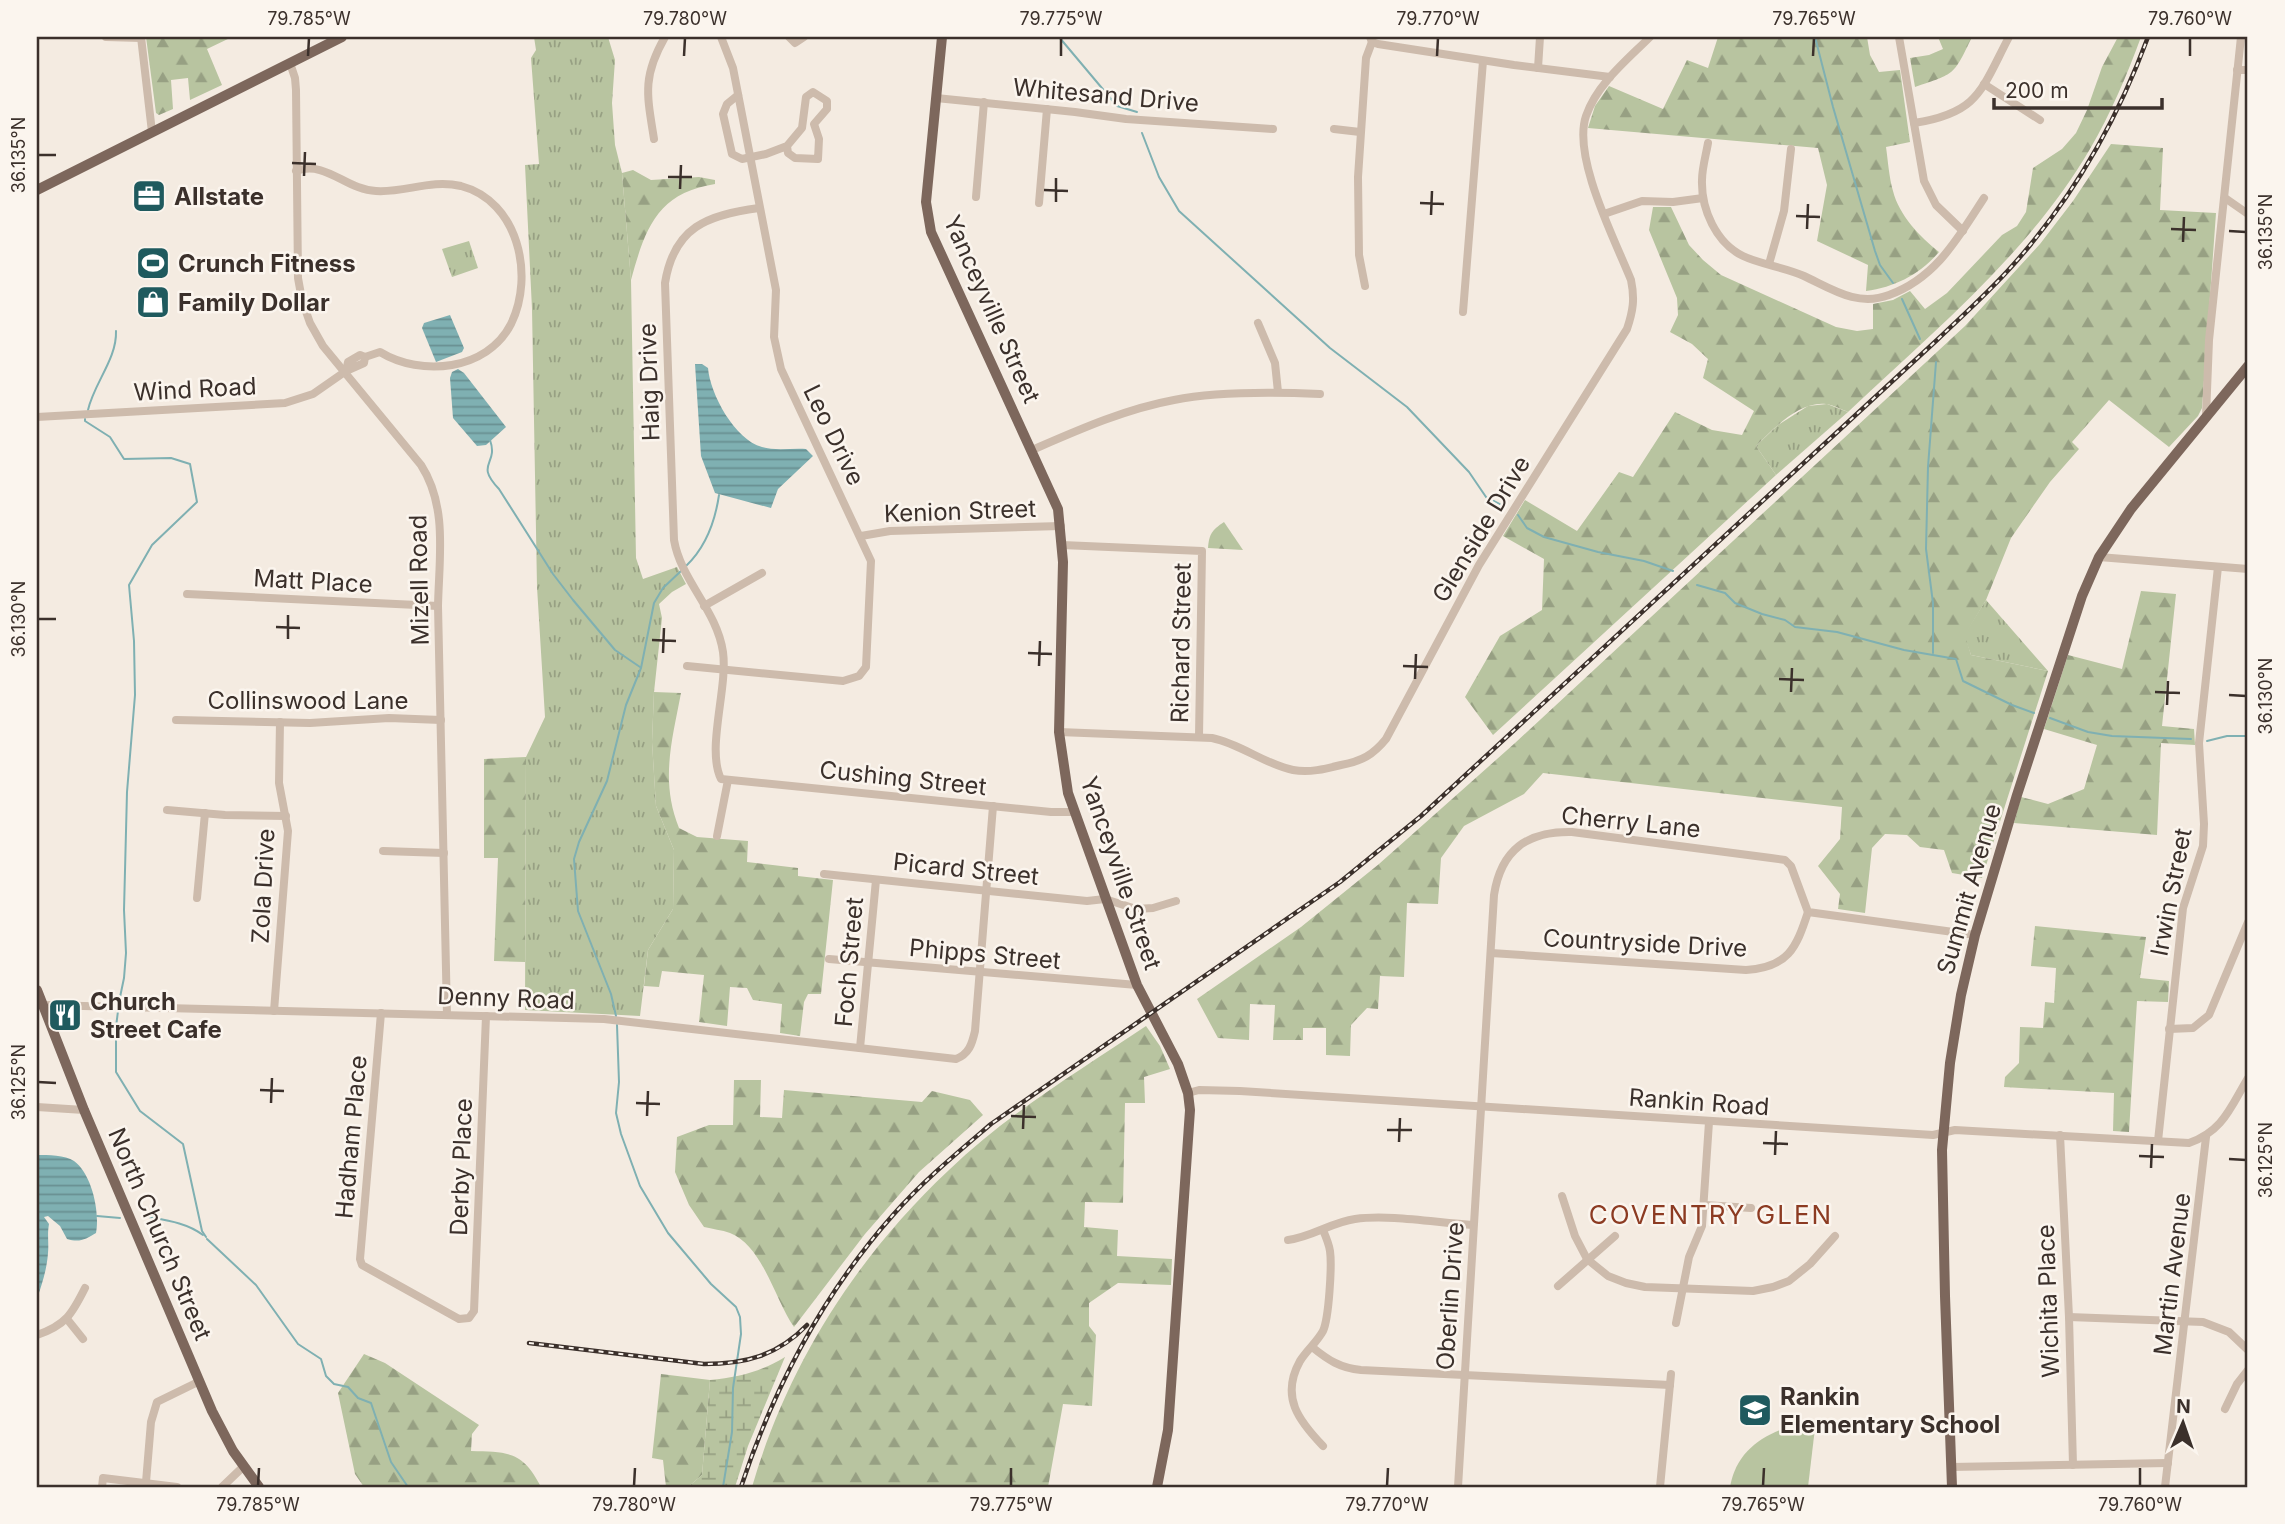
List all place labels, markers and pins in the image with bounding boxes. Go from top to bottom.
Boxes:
office icon: Allstate [130,177,168,215]
place label: Allstate [174,182,264,211]
sports icon: Crunch Fitness [134,244,172,282]
place label: Crunch Fitness [178,249,356,278]
shop icon: Family Dollar [134,283,172,321]
place label: Family Dollar [178,288,330,317]
place label: Church Street Cafe [90,987,222,1044]
restaurant icon: Church Street Cafe [46,996,84,1034]
place label: Rankin Elementary School [1780,1382,2000,1439]
school or university icon: Rankin Elementary School [1736,1391,1774,1429]

